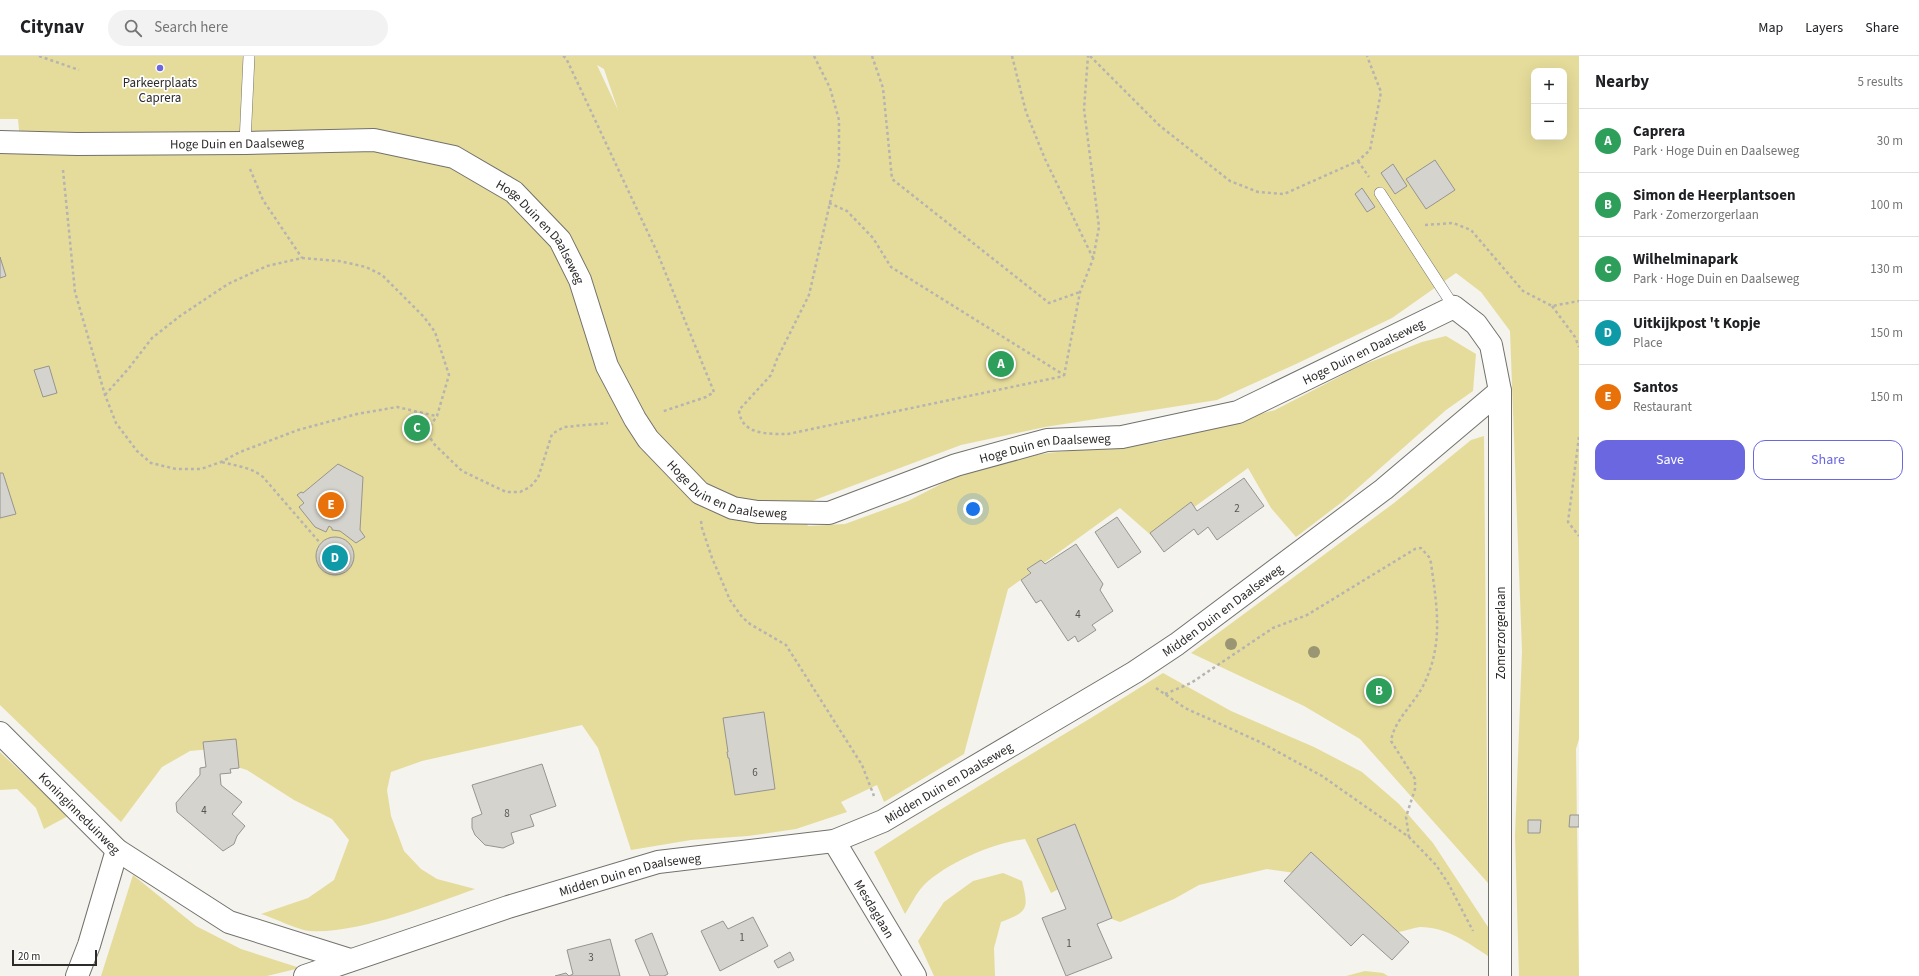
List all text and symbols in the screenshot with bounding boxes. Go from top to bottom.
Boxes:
search box [108,10,388,46]
text: Citynav [20,14,84,41]
icon: search [122,17,144,39]
text: Search here [154,17,228,38]
text: Map [1758,18,1783,38]
text: Layers [1805,18,1843,38]
text: Share [1865,18,1899,38]
marker: Parkeerplaats Caprera [155,63,165,73]
map controls [1531,68,1567,140]
button: + [1531,68,1567,104]
text: Nearby [1595,70,1649,94]
text: 5 results [1858,73,1903,91]
place label: Parkeerplaats Caprera [123,74,198,107]
button: − [1531,104,1567,140]
text: Caprera [1633,121,1685,142]
text: A [1604,132,1612,150]
text: 30 m [1877,132,1903,150]
street label: Hoge Duin en Daalseweg [170,134,305,153]
text: Park · Hoge Duin en Daalseweg [1633,142,1799,160]
street label: Hoge Duin en Daalseweg [492,175,589,287]
text: Simon de Heerplantsoen [1633,185,1796,206]
text: B [1604,196,1612,214]
text: 100 m [1870,196,1903,214]
text: Park · Zomerzorgerlaan [1633,206,1759,224]
text: Wilhelminapark [1633,249,1738,270]
text: C [1604,260,1612,278]
text: 130 m [1870,260,1903,278]
text: Park · Hoge Duin en Daalseweg [1633,270,1799,288]
text: Uitkijkpost 't Kopje [1633,313,1761,334]
street label: Hoge Duin en Daalseweg [1299,315,1428,389]
text: D [1604,324,1612,342]
text: 150 m [1870,324,1903,342]
text: Place [1633,334,1662,352]
pin: A [988,349,1014,379]
text: Santos [1633,377,1678,398]
text: E [1604,388,1612,406]
text: 150 m [1870,388,1903,406]
text: Restaurant [1633,398,1692,416]
pin: C [404,413,430,443]
street label: Hoge Duin en Daalseweg [977,429,1112,468]
button: Save [1595,440,1745,480]
button: Share [1753,440,1903,480]
street label: Hoge Duin en Daalseweg [663,456,787,522]
pin: E [318,490,344,520]
your location [963,499,983,519]
house number: 2 [1234,501,1240,516]
pin: D [322,543,348,573]
street label: Midden Duin en Daalseweg [1159,560,1287,661]
street label: Zomerzorgerlaan [1492,586,1510,680]
house number: 4 [1075,607,1081,622]
pin: B [1366,676,1392,706]
street label: Midden Duin en Daalseweg [881,738,1017,828]
house number: 6 [752,765,758,780]
street label: Koninginneduinweg [34,769,124,859]
house number: 4 [201,803,207,818]
house number: 8 [504,806,510,821]
street label: Midden Duin en Daalseweg [557,849,702,901]
street label: Mesdaglaan [849,877,898,942]
house number: 1 [739,930,745,945]
house number: 1 [1066,936,1072,951]
scale bar [12,948,97,967]
text: 20 m [18,949,40,964]
house number: 3 [588,950,594,965]

